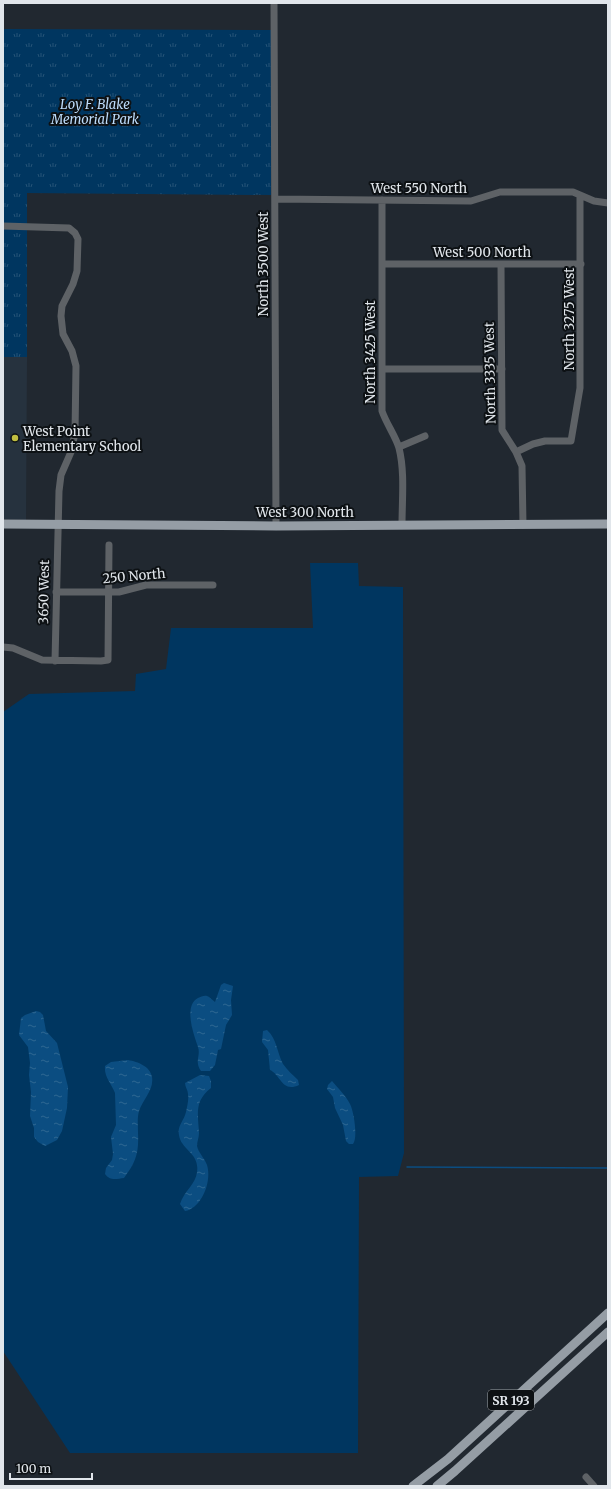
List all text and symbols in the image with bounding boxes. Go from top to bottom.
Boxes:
park label: Loy F. Blake Memorial Park [50,96,139,128]
street label: West 550 North [370,180,468,197]
street label: North 3500 West [255,212,272,316]
street label: West 500 North [432,244,531,261]
street label: North 3275 West [561,268,578,370]
street label: North 3425 West [362,300,379,404]
street label: North 3335 West [481,322,499,424]
place label: West Point Elementary School [22,423,141,455]
marker: West Point Elementary School [10,433,20,443]
street label: West 300 North [255,504,354,521]
street label: 3650 West [35,560,53,624]
street label: 250 North [102,565,167,587]
road number: SR 193 [488,1390,534,1410]
scale bar [10,1455,92,1481]
text: 100 m [16,1461,51,1476]

